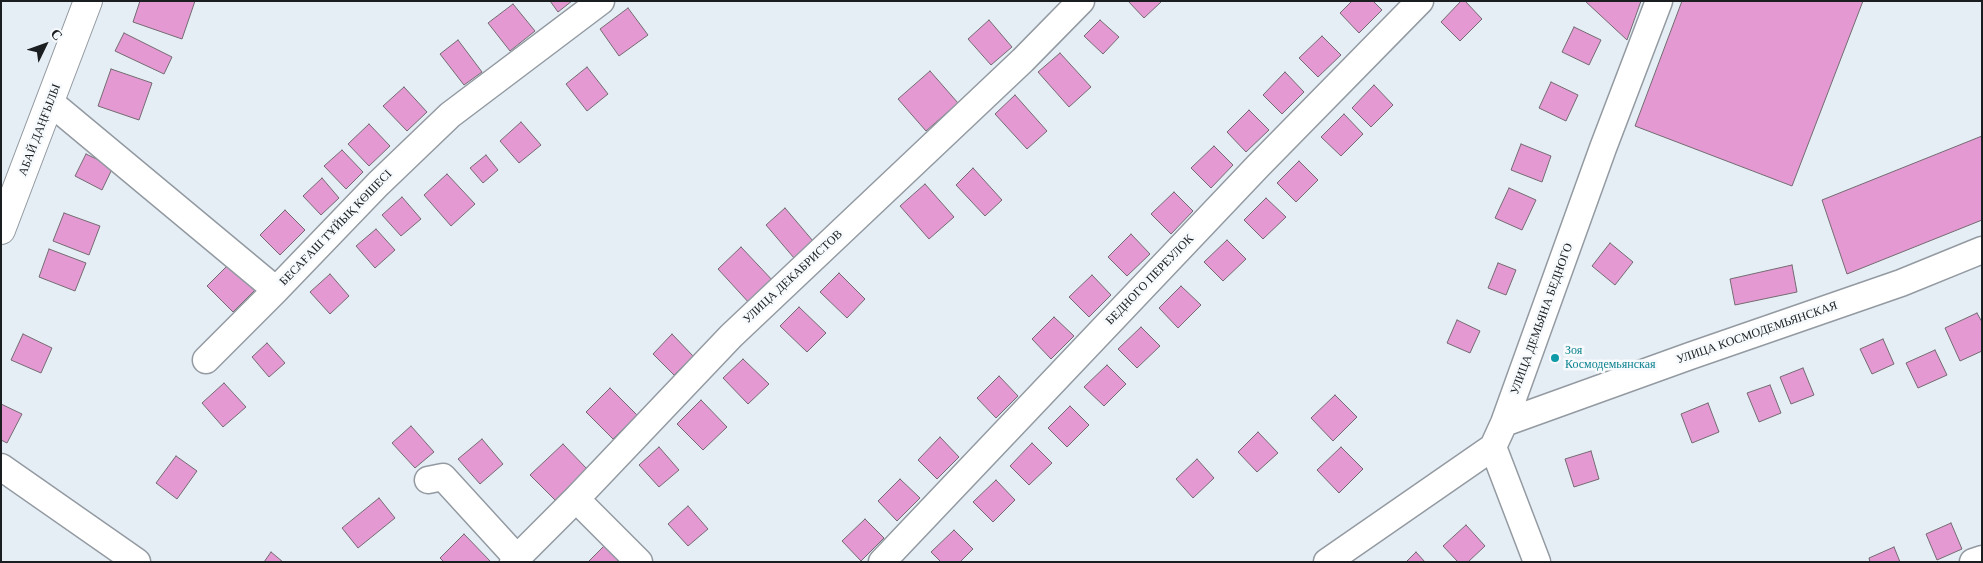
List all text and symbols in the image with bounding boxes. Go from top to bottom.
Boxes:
north arrow [20,20,70,70]
text: С [48,26,65,43]
street label: АБАЙ ДАҢҒЫЛЫ [16,82,64,178]
street label: БЕСАҒАШ ТҰЙЫҚ КӨШЕСІ [277,167,395,289]
street label: УЛИЦА ДЕКАБРИСТОВ [740,227,846,327]
street label: БЕДНОГО ПЕРЕУЛОК [1103,232,1197,328]
street label: УЛИЦА ДЕМЬЯНА БЕДНОГО [1508,241,1576,397]
street label: УЛИЦА КОСМОДЕМЬЯНСКАЯ [1675,299,1839,367]
place label: Зоя Космодемьянская [1565,344,1656,372]
marker: Зоя Космодемьянская [1549,352,1561,364]

